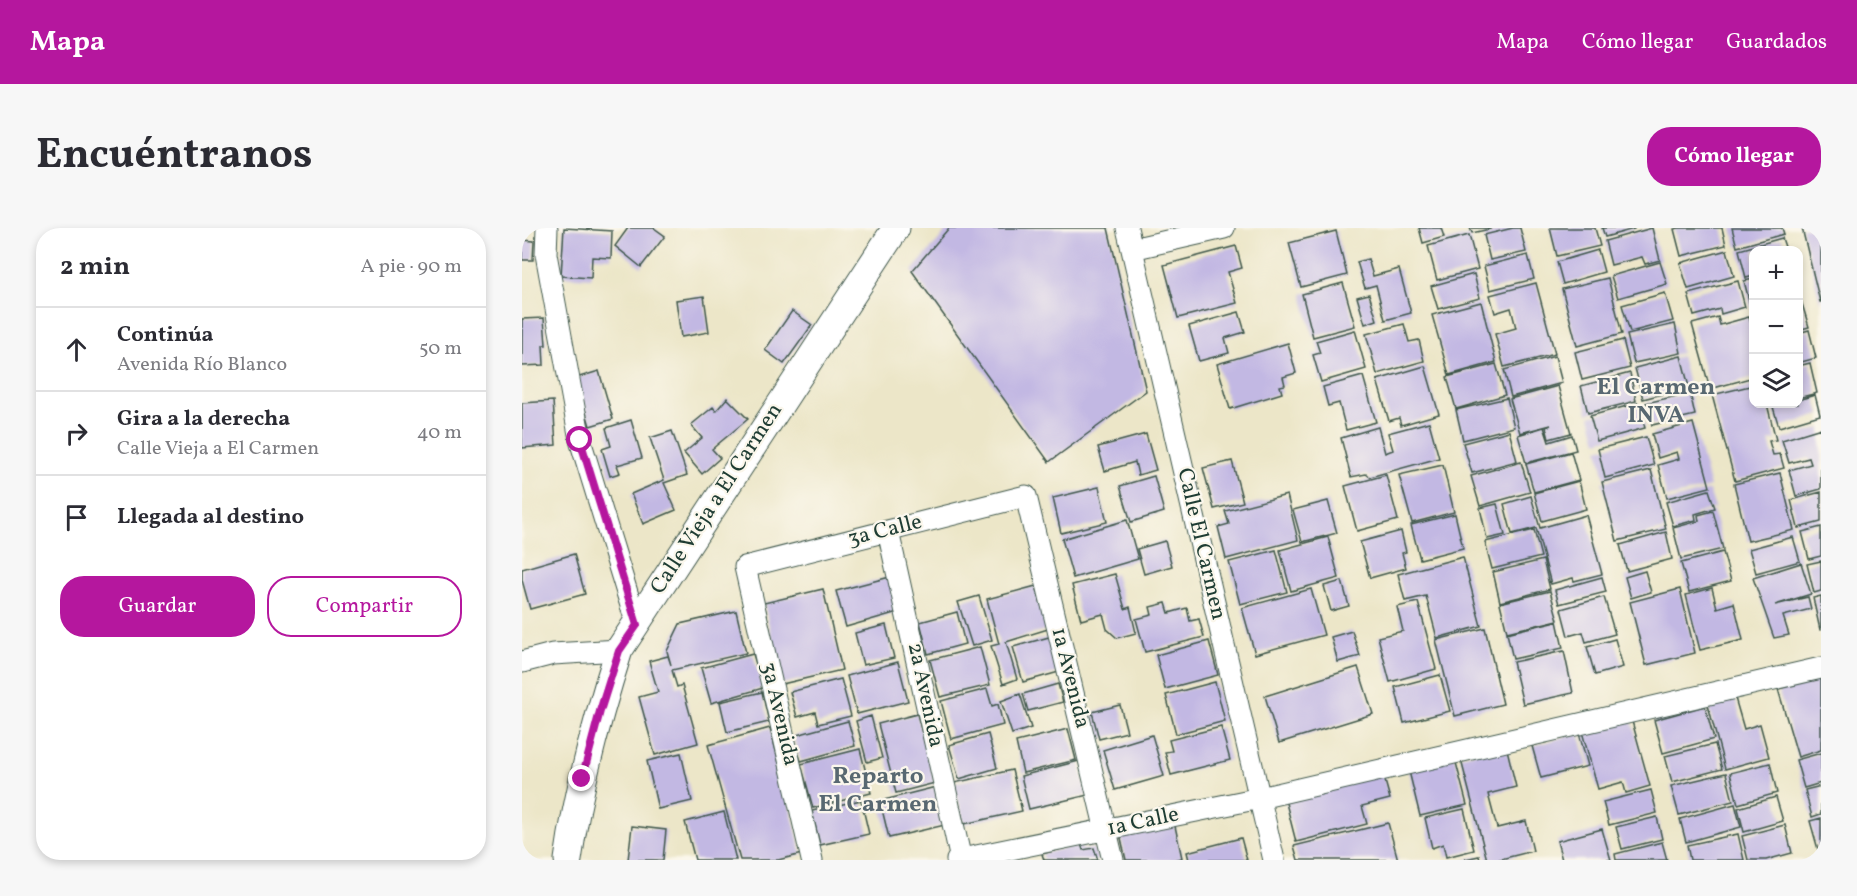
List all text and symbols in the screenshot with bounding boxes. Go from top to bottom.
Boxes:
text: Mapa [30,23,105,62]
text: Mapa [1496,28,1549,57]
text: Cómo llegar [1582,28,1693,57]
text: Guardados [1726,28,1827,57]
text: Encuéntranos [36,127,312,186]
button: Cómo llegar [1647,127,1821,186]
map controls [1749,246,1803,408]
button: + [1749,246,1803,300]
text: 2 min [60,249,130,285]
text: A pie · 90 m [361,253,462,281]
button: − [1749,300,1803,354]
text: Continúa [117,320,214,351]
icon: ahead [60,333,93,366]
text: 50 m [419,335,462,363]
text: Avenida Río Blanco [117,351,287,379]
button: layers [1749,354,1803,408]
district label: El Carmen INVA [1597,371,1716,433]
street label: Calle Vieja a El Carmen [643,397,791,601]
text: Gira a la derecha [117,404,290,435]
icon: right [60,417,93,450]
text: 40 m [417,419,462,447]
route start [566,426,592,452]
text: Calle Vieja a El Carmen [117,435,319,463]
street label: Calle El Carmen [1168,465,1234,623]
icon: arrive [60,501,93,534]
text: Llegada al destino [117,502,304,533]
street label: 3a Calle [845,507,925,555]
button: Guardar [60,576,255,637]
button: Compartir [267,576,462,637]
street label: 1a Avenida [1042,624,1098,732]
street label: 2a Avenida [899,640,951,750]
street label: 3a Avenida [752,659,806,769]
district label: Reparto El Carmen [819,760,938,822]
route end [568,765,594,791]
street label: 1a Calle [1104,799,1182,845]

